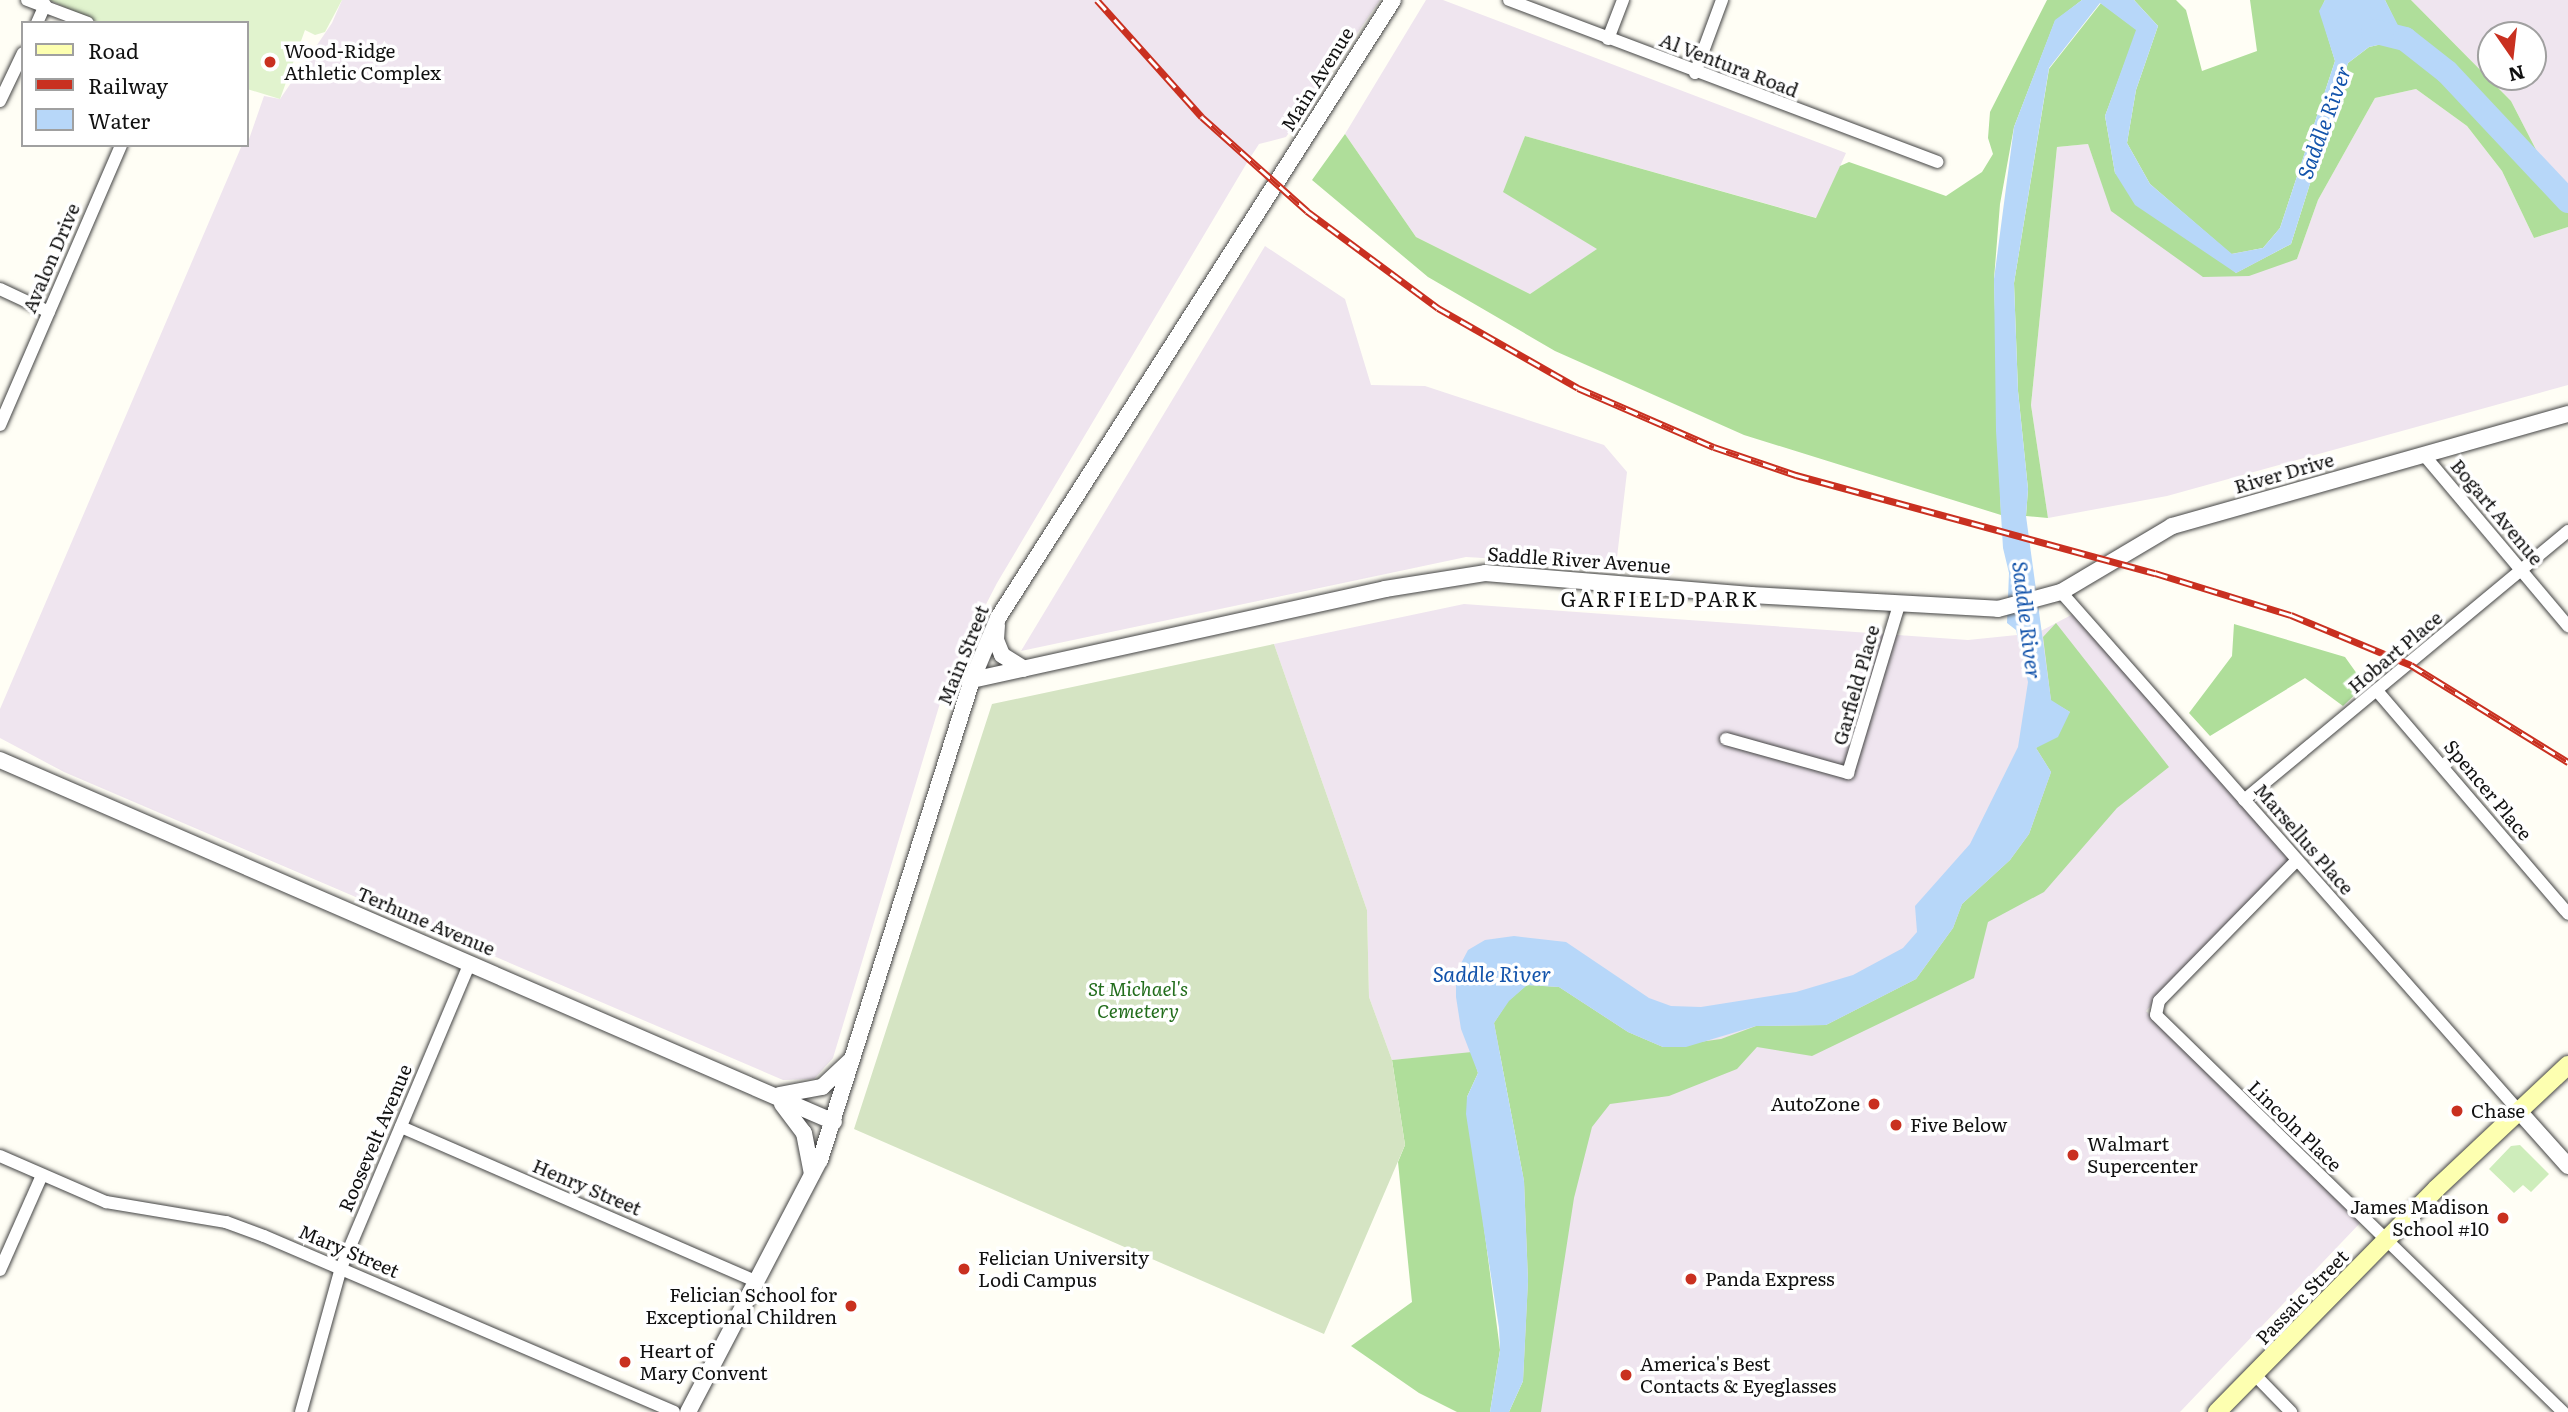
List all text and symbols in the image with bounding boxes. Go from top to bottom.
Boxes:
legend [21,21,248,147]
north arrow [2477,21,2547,91]
street label: Main Avenue [1276,23,1358,135]
street label: Al Ventura Road [1656,28,1802,102]
text: Road [88,34,139,65]
place label: Wood-Ridge Athletic Complex [284,40,441,84]
marker: Wood-Ridge Athletic Complex [262,54,278,70]
text: N [2505,59,2528,90]
water label: Saddle River [2291,62,2355,182]
text: Railway [88,69,168,100]
text: Water [88,104,150,135]
street label: Avalon Drive [18,200,84,316]
street label: River Drive [2232,448,2336,498]
street label: Bogart Avenue [2446,454,2548,570]
street label: Saddle River Avenue [1487,542,1671,578]
water label: Saddle River [2008,560,2048,680]
district label: GARFIELD PARK [1562,585,1758,611]
street label: Main Street [933,602,993,708]
street label: Hobart Place [2343,606,2447,698]
street label: Garfield Place [1828,622,1884,748]
street label: Spencer Place [2439,735,2537,845]
street label: Marsellus Place [2249,779,2359,899]
street label: Terhune Avenue [353,882,499,960]
water label: Saddle River [1433,960,1551,986]
park label: St Michael's Cemetery [1088,978,1188,1022]
street label: Roosevelt Avenue [334,1061,416,1215]
street label: Lincoln Place [2244,1076,2346,1176]
place label: AutoZone [1771,1093,1860,1115]
marker: AutoZone [1866,1096,1882,1112]
place label: Chase [2471,1100,2525,1122]
marker: Chase [2449,1103,2465,1119]
place label: Five Below [1910,1114,2007,1136]
marker: Five Below [1888,1117,1904,1133]
place label: Walmart Supercenter [2087,1133,2198,1177]
marker: Walmart Supercenter [2065,1147,2081,1163]
street label: Henry Street [529,1154,645,1220]
place label: James Madison School #10 [2350,1196,2489,1240]
marker: James Madison School #10 [2495,1210,2511,1226]
street label: Mary Street [295,1220,403,1282]
street label: Passaic Street [2251,1245,2353,1349]
place label: Felician University Lodi Campus [978,1247,1149,1291]
marker: Felician University Lodi Campus [956,1261,972,1277]
place label: Panda Express [1705,1268,1835,1290]
marker: Panda Express [1683,1271,1699,1287]
place label: Felician School for Exceptional Children [645,1284,837,1328]
marker: Felician School for Exceptional Children [843,1298,859,1314]
place label: Heart of Mary Convent [639,1340,768,1384]
place label: America's Best Contacts & Eyeglasses [1640,1353,1836,1397]
marker: Heart of Mary Convent [617,1354,633,1370]
marker: America's Best Contacts & Eyeglasses [1618,1367,1634,1383]

